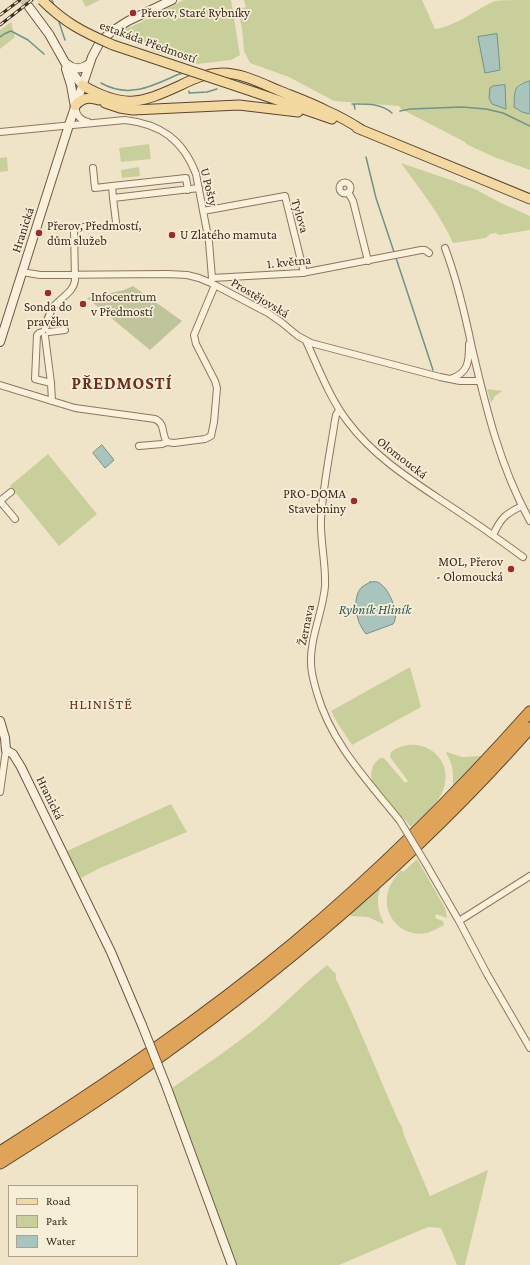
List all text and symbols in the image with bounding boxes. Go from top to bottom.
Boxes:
place label: Přerov, Staré Rybníky [141,5,250,21]
marker: Přerov, Staré Rybníky [128,8,138,18]
street label: estakáda Předmostí [98,17,198,67]
street label: U Pošty [197,166,221,208]
street label: Tylova [288,197,312,235]
street label: Hranická [8,205,38,255]
place label: Přerov, Předmostí, dům služeb [47,218,141,249]
place label: U Zlatého mamuta [180,227,277,243]
marker: Přerov, Předmostí, dům služeb [34,228,44,238]
marker: U Zlatého mamuta [167,230,177,240]
street label: 1. května [266,252,312,272]
street label: Prostějovská [228,275,292,321]
marker: Sonda do pravěku [43,288,53,298]
place label: Infocentrum v Předmostí [91,289,156,320]
place label: Sonda do pravěku [24,299,72,330]
marker: Infocentrum v Předmostí [78,299,88,309]
district label: PŘEDMOSTÍ [72,374,172,394]
street label: Olomoucká [374,433,430,483]
place label: PRO-DOMA Stavebniny [283,486,346,517]
marker: PRO-DOMA Stavebniny [349,496,359,506]
place label: MOL, Přerov - Olomoucká [436,554,503,585]
marker: MOL, Přerov - Olomoucká [506,564,516,574]
water label: Rybník Hliník [339,602,411,618]
street label: Žernava [294,603,318,647]
district label: HLINIŠTĚ [69,697,133,713]
street label: Hranická [33,774,67,822]
legend [8,1185,138,1257]
text: Road [46,1194,70,1208]
text: Park [46,1214,67,1228]
text: Water [46,1234,75,1248]

